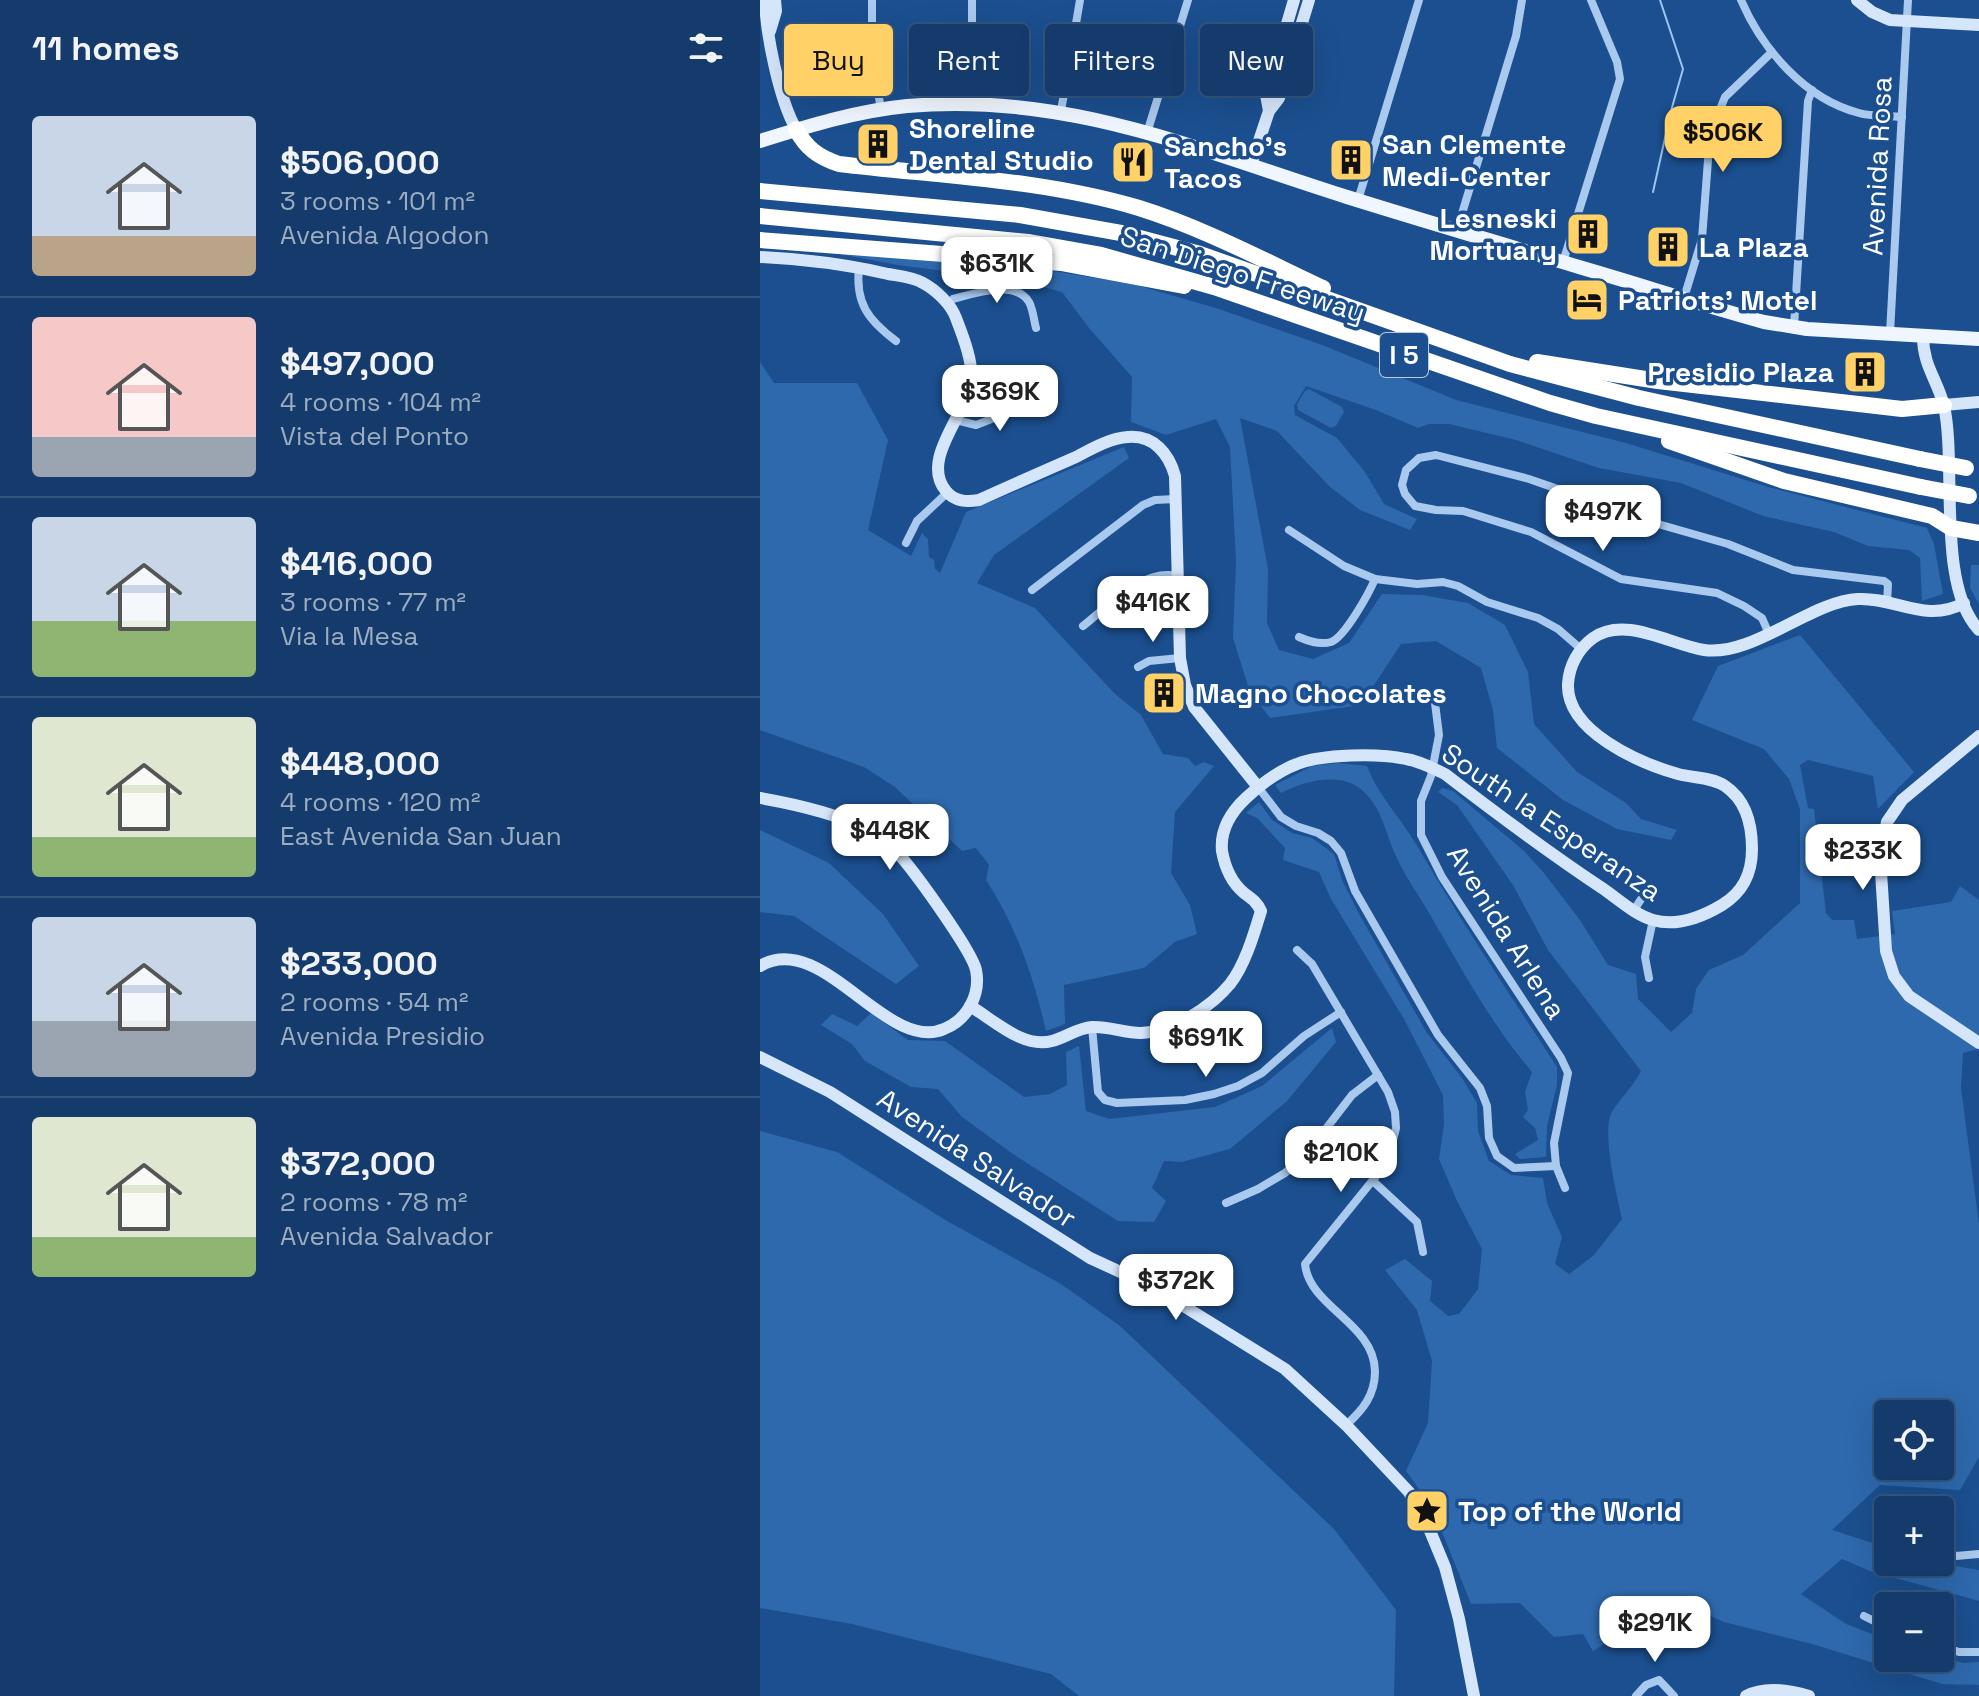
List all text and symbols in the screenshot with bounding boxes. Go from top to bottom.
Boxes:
chip: Buy [784,24,893,96]
chip: Rent [909,24,1029,96]
chip: Filters [1045,24,1184,96]
chip: New [1200,24,1313,96]
icon: filters [684,26,728,70]
text: 11 homes [32,27,180,70]
street label: Avenida Rosa [1854,76,1900,256]
pin: $506K [1667,106,1779,174]
place label: Shoreline Dental Studio [909,110,1094,178]
text: $506K [1683,115,1763,149]
building icon: Shoreline Dental Studio [854,120,902,168]
place label: San Clemente Medi-Center [1382,126,1567,194]
place label: Sancho's Tacos [1164,128,1287,196]
building icon: San Clemente Medi-Center [1327,136,1375,184]
restaurant icon: Sancho's Tacos [1109,138,1157,186]
text: $506,000 [280,141,440,184]
icon: home [96,148,192,244]
text: 3 rooms · 101 m² [280,184,475,218]
place label: Lesneski Mortuary [1430,200,1557,268]
building icon: Lesneski Mortuary [1564,210,1612,258]
street label: San Diego Freeway [1116,217,1370,331]
text: Avenida Algodon [280,218,489,252]
building icon: La Plaza [1644,223,1692,271]
place label: La Plaza [1699,229,1809,265]
pin: $631K [941,237,1053,305]
text: $631K [959,246,1035,280]
hotel icon: Patriots' Motel [1563,276,1611,324]
place label: Patriots' Motel [1618,282,1817,318]
road number: I 5 [1380,333,1428,377]
text: $497,000 [280,342,435,385]
building icon: Presidio Plaza [1841,348,1889,396]
icon: home [96,349,192,445]
place label: Presidio Plaza [1647,354,1834,390]
pin: $369K [944,365,1056,433]
text: $369K [960,374,1040,408]
text: 4 rooms · 104 m² [280,385,481,419]
text: Vista del Ponto [280,419,469,453]
pin: $497K [1547,485,1659,553]
text: $497K [1564,494,1642,528]
text: $416,000 [280,542,433,585]
icon: home [96,549,192,645]
pin: $416K [1097,576,1209,644]
text: 3 rooms · 77 m² [280,585,466,619]
text: $416K [1115,585,1191,619]
text: Via la Mesa [280,619,419,653]
building icon: Magno Chocolates [1140,669,1188,717]
place label: Magno Chocolates [1195,675,1447,711]
street label: South la Esperanza [1435,735,1669,909]
text: $448,000 [280,742,440,785]
icon: home [96,749,192,845]
text: 4 rooms · 120 m² [280,785,480,819]
pin: $448K [834,804,946,872]
text: $448K [850,813,930,847]
text: East Avenida San Juan [280,819,562,853]
pin: $233K [1807,824,1919,892]
text: $233K [1823,833,1903,867]
street label: Avenida Arlena [1439,838,1575,1026]
text: $233,000 [280,942,438,985]
icon: home [96,949,192,1045]
text: 2 rooms · 54 m² [280,985,469,1019]
pin: $691K [1150,1011,1262,1079]
text: Avenida Presidio [280,1019,485,1053]
text: $691K [1168,1020,1244,1054]
street label: Avenida Salvador [871,1080,1083,1236]
pin: $210K [1285,1126,1397,1194]
text: $210K [1303,1135,1379,1169]
text: $372,000 [280,1142,436,1185]
icon: home [96,1149,192,1245]
text: 2 rooms · 78 m² [280,1185,467,1219]
text: Avenida Salvador [280,1219,494,1253]
pin: $372K [1120,1254,1232,1322]
text: $372K [1137,1263,1215,1297]
map controls [1874,1400,1954,1672]
button: locate [1874,1400,1954,1480]
place icon: Top of the World [1403,1487,1451,1535]
place label: Top of the World [1458,1493,1682,1529]
button: + [1874,1496,1954,1576]
button: − [1874,1592,1954,1672]
pin: $291K [1599,1596,1711,1664]
text: $291K [1617,1605,1693,1639]

